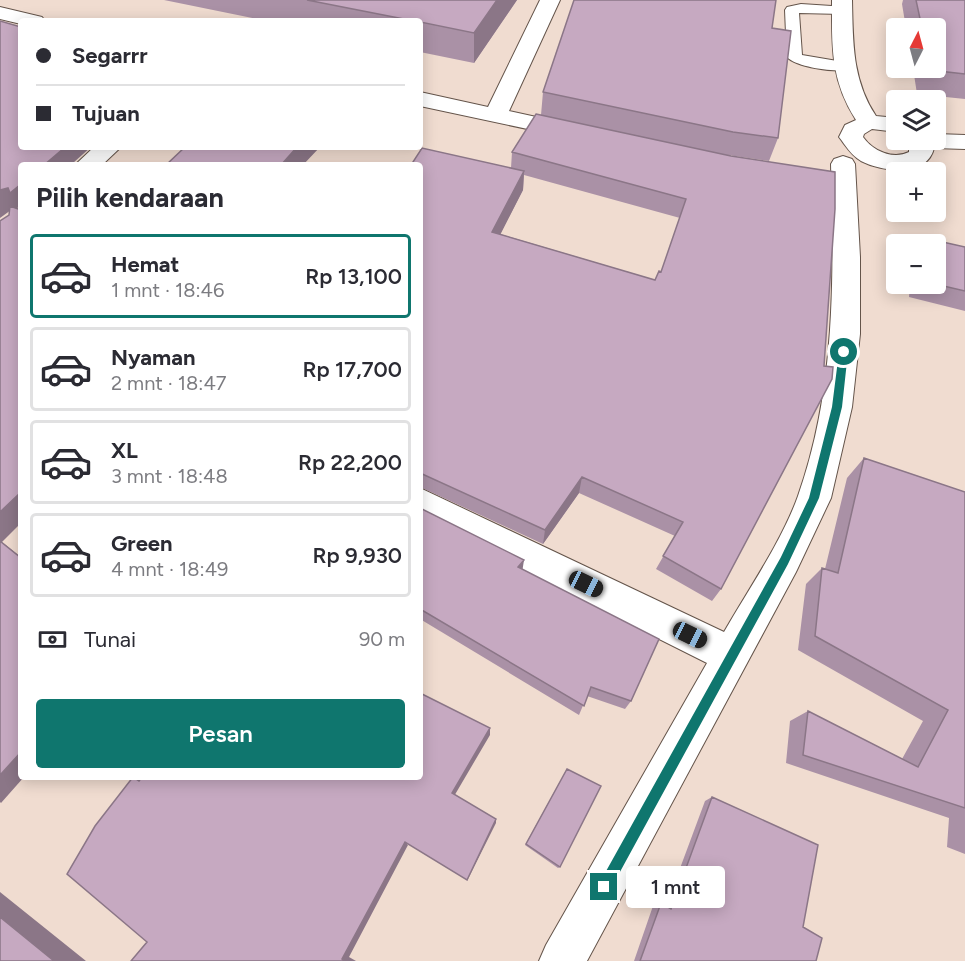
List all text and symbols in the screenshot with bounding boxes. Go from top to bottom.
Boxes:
north arrow [886,18,946,78]
map controls [886,18,946,294]
text: Segarrr [72,42,148,69]
button: layers [886,90,946,150]
text: Tujuan [72,100,140,127]
button: + [886,162,946,222]
text: Pilih kendaraan [36,181,224,214]
button: − [886,234,946,294]
icon: car [39,249,93,303]
text: Hemat [111,251,179,278]
text: Rp 13,100 [305,263,402,290]
text: 1 mnt · 18:46 [111,278,224,302]
route start [830,338,857,365]
icon: car [39,342,93,396]
text: Nyaman [111,344,195,371]
text: Rp 17,700 [302,356,402,383]
text: 2 mnt · 18:47 [111,371,227,395]
icon: car [39,435,93,489]
text: XL [111,437,138,464]
text: Rp 22,200 [298,449,402,476]
text: 3 mnt · 18:48 [111,464,228,488]
icon: car [39,528,93,582]
text: Green [111,530,173,557]
text: Rp 9,930 [313,542,402,569]
text: 4 mnt · 18:49 [111,557,228,581]
car [566,568,606,600]
car [670,619,710,651]
icon: cash [36,623,69,656]
text: Tunai [84,626,136,653]
text: 90 m [359,627,405,651]
button: Pesan [36,699,405,768]
callout: 1 mnt [625,866,724,908]
route end [590,873,617,900]
text: 1 mnt [651,875,700,899]

